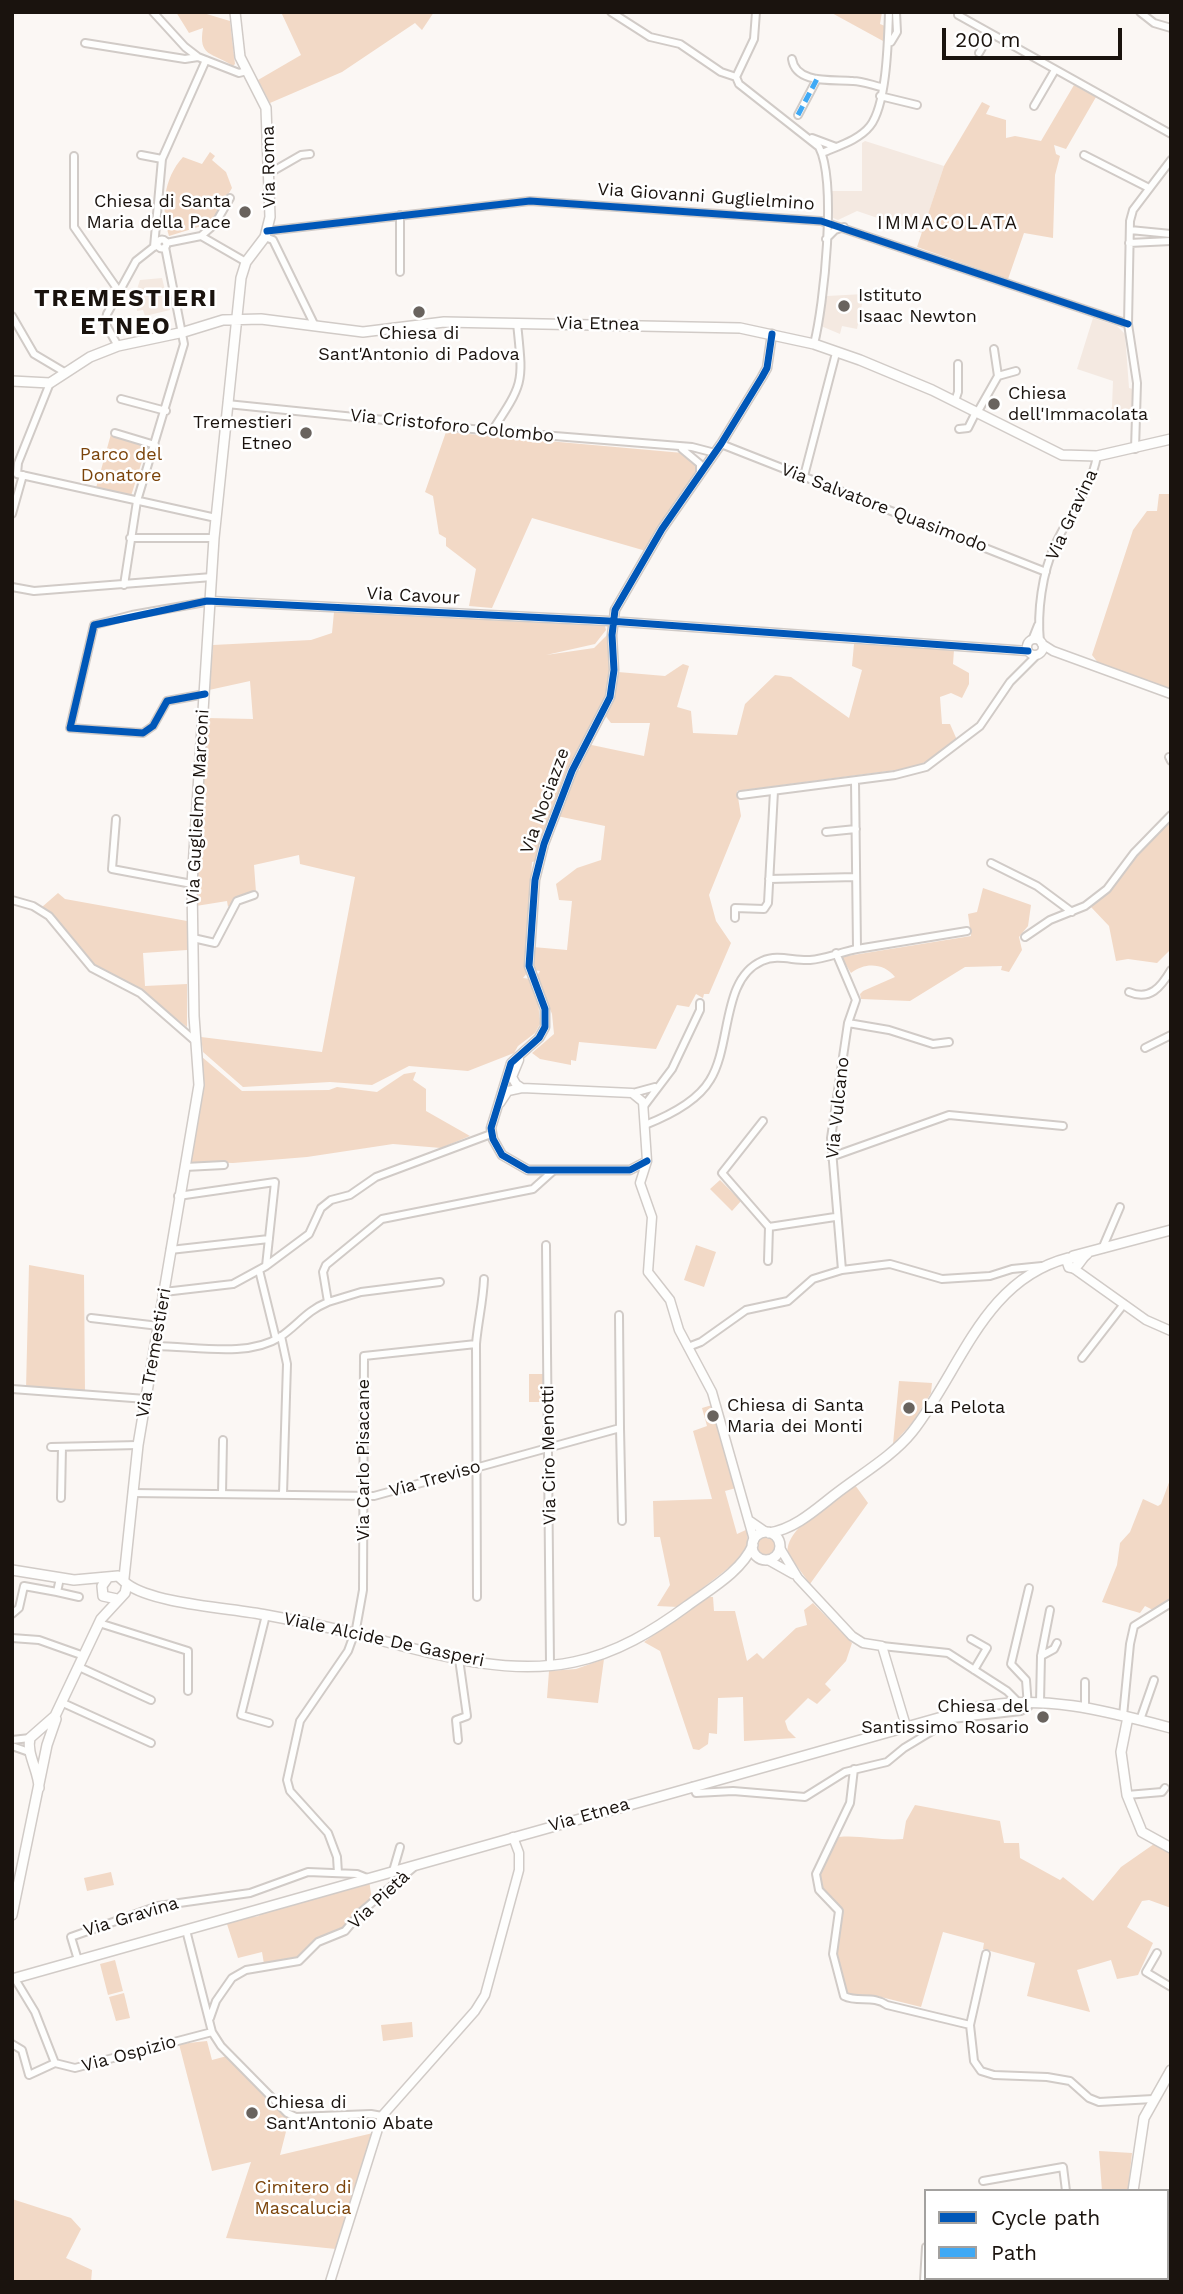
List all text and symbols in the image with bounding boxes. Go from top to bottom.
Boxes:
scale bar [945,14,1125,58]
text: 200 m [955,27,1021,52]
street label: Via Roma [257,126,281,208]
street label: Via Giovanni Guglielmino [597,179,815,215]
place label: Chiesa di Santa Maria della Pace [86,191,231,234]
marker: Chiesa di Santa Maria della Pace [237,204,253,220]
district label: IMMACOLATA [878,212,1018,234]
district label: TREMESTIERI ETNEO [35,285,217,341]
place label: Istituto Isaac Newton [858,285,977,328]
marker: Istituto Isaac Newton [836,298,852,314]
marker: Chiesa di Sant'Antonio di Padova [411,304,427,320]
street label: Via Etnea [556,312,640,336]
place label: Chiesa di Sant'Antonio di Padova [318,323,520,366]
place label: Chiesa dell'Immacolata [1008,383,1148,426]
marker: Chiesa dell'Immacolata [986,396,1002,412]
street label: Via Cristoforo Colombo [349,405,555,447]
place label: Tremestieri Etneo [193,412,292,454]
marker: Tremestieri Etneo [298,425,314,441]
park label: Parco del Donatore [80,444,162,486]
street label: Via Salvatore Quasimodo [778,459,990,557]
street label: Via Gravina [1041,466,1103,564]
street label: Via Cavour [366,583,460,609]
street label: Via Guglielmo Marconi [182,709,214,905]
street label: Via Nociazze [516,745,574,857]
street label: Via Vulcano [822,1056,854,1160]
street label: Via Tremestieri [132,1286,176,1420]
street label: Via Carlo Pisacane [353,1379,375,1541]
street label: Via Ciro Menotti [537,1385,561,1525]
place label: Chiesa di Santa Maria dei Monti [727,1395,864,1438]
place label: La Pelota [923,1397,1005,1419]
marker: La Pelota [901,1400,917,1416]
marker: Chiesa di Santa Maria dei Monti [705,1408,721,1424]
street label: Via Treviso [387,1456,483,1502]
street label: Viale Alcide De Gasperi [282,1608,486,1672]
place label: Chiesa del Santissimo Rosario [861,1696,1029,1738]
marker: Chiesa del Santissimo Rosario [1035,1709,1051,1725]
street label: Via Etnea [546,1793,632,1837]
street label: Via Pietà [344,1866,414,1934]
street label: Via Gravina [81,1892,181,1942]
street label: Via Ospizio [79,2031,179,2077]
place label: Chiesa di Sant'Antonio Abate [266,2092,434,2134]
marker: Chiesa di Sant'Antonio Abate [244,2105,260,2121]
park label: Cimitero di Mascalucia [254,2177,352,2220]
legend [924,2189,1169,2280]
text: Cycle path [991,2205,1100,2230]
text: Path [991,2240,1037,2265]

